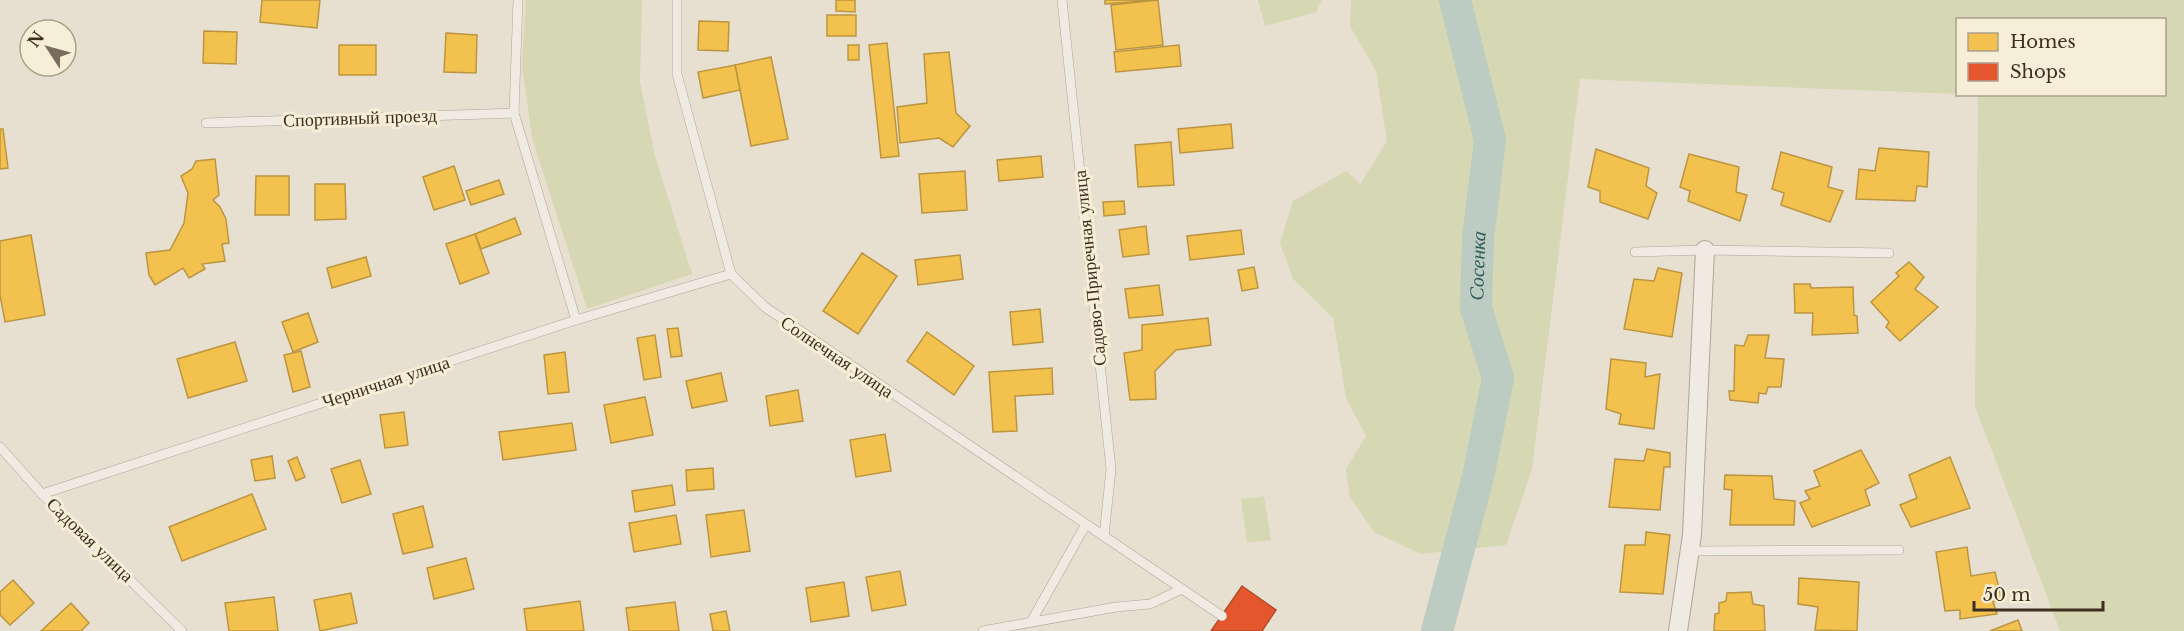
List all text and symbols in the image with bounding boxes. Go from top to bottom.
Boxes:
north arrow [18,18,78,78]
legend [1956,18,2166,96]
text: N [23,27,48,51]
text: Homes [2010,31,2076,53]
text: Shops [2010,61,2066,83]
street label: Спортивный проезд [283,104,437,132]
street label: Садово-Приречная улица [1069,169,1111,367]
water label: Сосенка [1464,229,1491,301]
street label: Солнечная улица [776,311,898,403]
street label: Черничная улица [320,351,452,413]
street label: Садовая улица [42,493,138,587]
scale bar [1974,574,2103,612]
text: 50 m [1983,584,2031,606]

